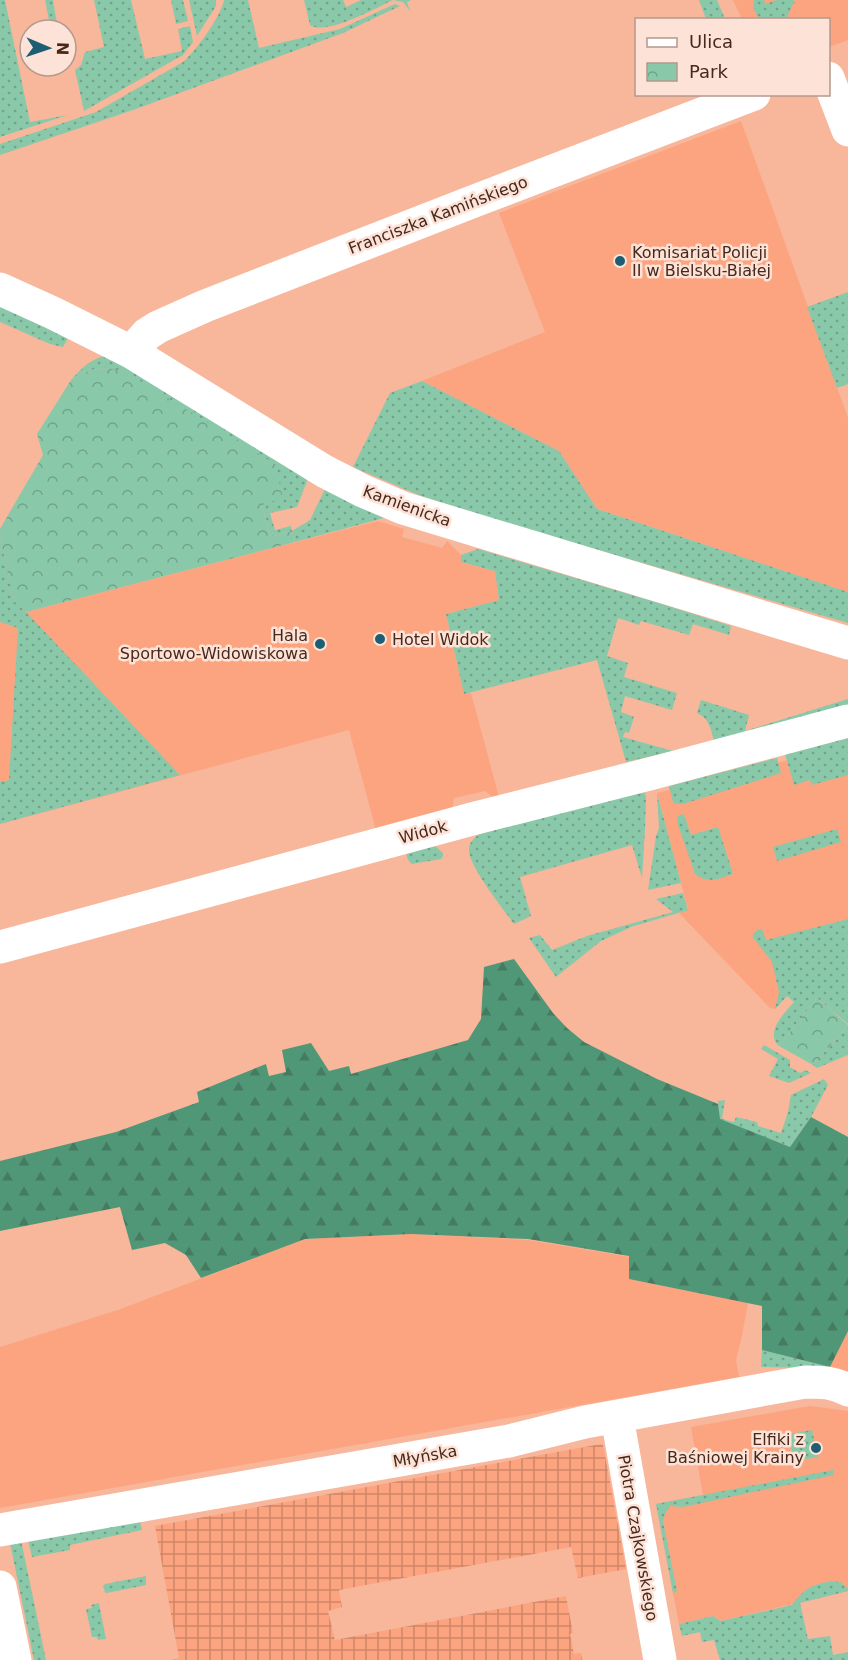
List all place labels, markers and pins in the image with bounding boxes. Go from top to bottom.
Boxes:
place label: Komisariat Policji II w Bielsku-Białej [632,243,771,280]
marker: Komisariat Policji II w Bielsku-Białej [613,254,627,268]
place label: Hala Sportowo-Widowiskowa [120,626,308,663]
place label: Hotel Widok [392,630,489,649]
marker: Hotel Widok [373,632,387,646]
marker: Hala Sportowo-Widowiskowa [313,637,327,651]
place label: Elfiki z Baśniowej Krainy [667,1430,804,1467]
marker: Elfiki z Baśniowej Krainy [809,1441,823,1455]

